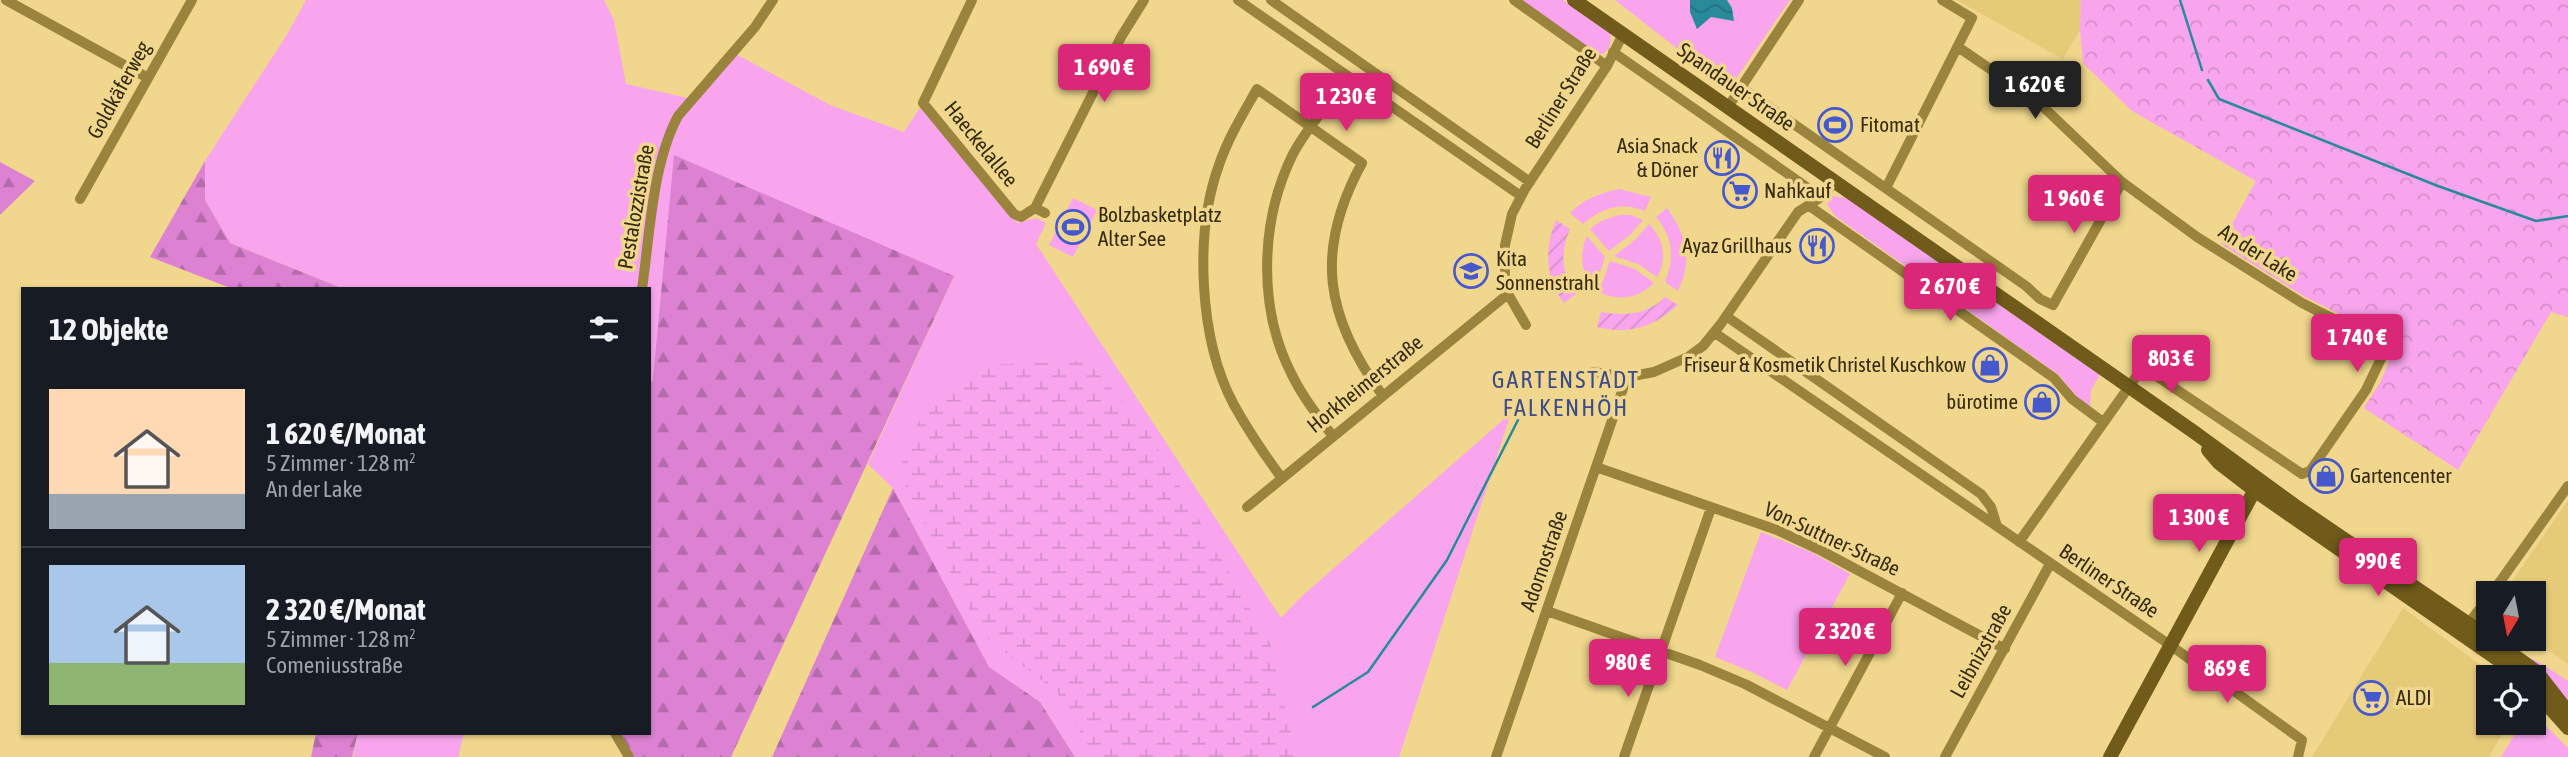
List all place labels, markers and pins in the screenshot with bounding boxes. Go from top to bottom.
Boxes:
pin: 1 690 € [1039,44,1169,104]
pin: 1 620 € [1970,61,2100,121]
pin: 1 230 € [1281,74,1411,133]
sports icon: Fitomat [1816,106,1854,144]
place label: Fitomat [1860,112,1920,136]
place label: Asia Snack & Döner [1617,133,1699,181]
restaurant icon: Asia Snack & Döner [1703,139,1741,177]
supermarket icon: Nahkauf [1721,172,1759,210]
pin: 1 960 € [2009,176,2139,235]
place label: Nahkauf [1764,178,1831,202]
place label: Bolzbasketplatz Alter See [1098,202,1222,250]
sports icon: Bolzbasketplatz Alter See [1054,208,1092,246]
restaurant icon: Ayaz Grillhaus [1798,227,1836,265]
place label: Ayaz Grillhaus [1682,233,1792,257]
place label: Kita Sonnenstrahl [1496,246,1600,294]
school or university icon: Kita Sonnenstrahl [1452,252,1490,290]
pin: 2 670 € [1885,264,2015,323]
pin: 1 740 € [2292,314,2422,374]
pin: 803 € [2122,336,2220,395]
shop icon: Friseur & Kosmetik Christel Kuschkow [1971,346,2009,384]
place label: Friseur & Kosmetik Christel Kuschkow [1684,352,1966,376]
shop icon: bürotime [2023,383,2061,421]
place label: bürotime [1946,389,2018,413]
shop icon: Gartencenter [2307,457,2345,495]
place label: Gartencenter [2350,463,2452,487]
pin: 1 300 € [2134,494,2264,554]
pin: 990 € [2329,538,2427,598]
pin: 2 320 € [1780,608,1910,668]
pin: 980 € [1579,640,1677,699]
pin: 869 € [2178,646,2276,705]
supermarket icon: ALDI [2352,679,2390,717]
place label: ALDI [2396,685,2432,709]

